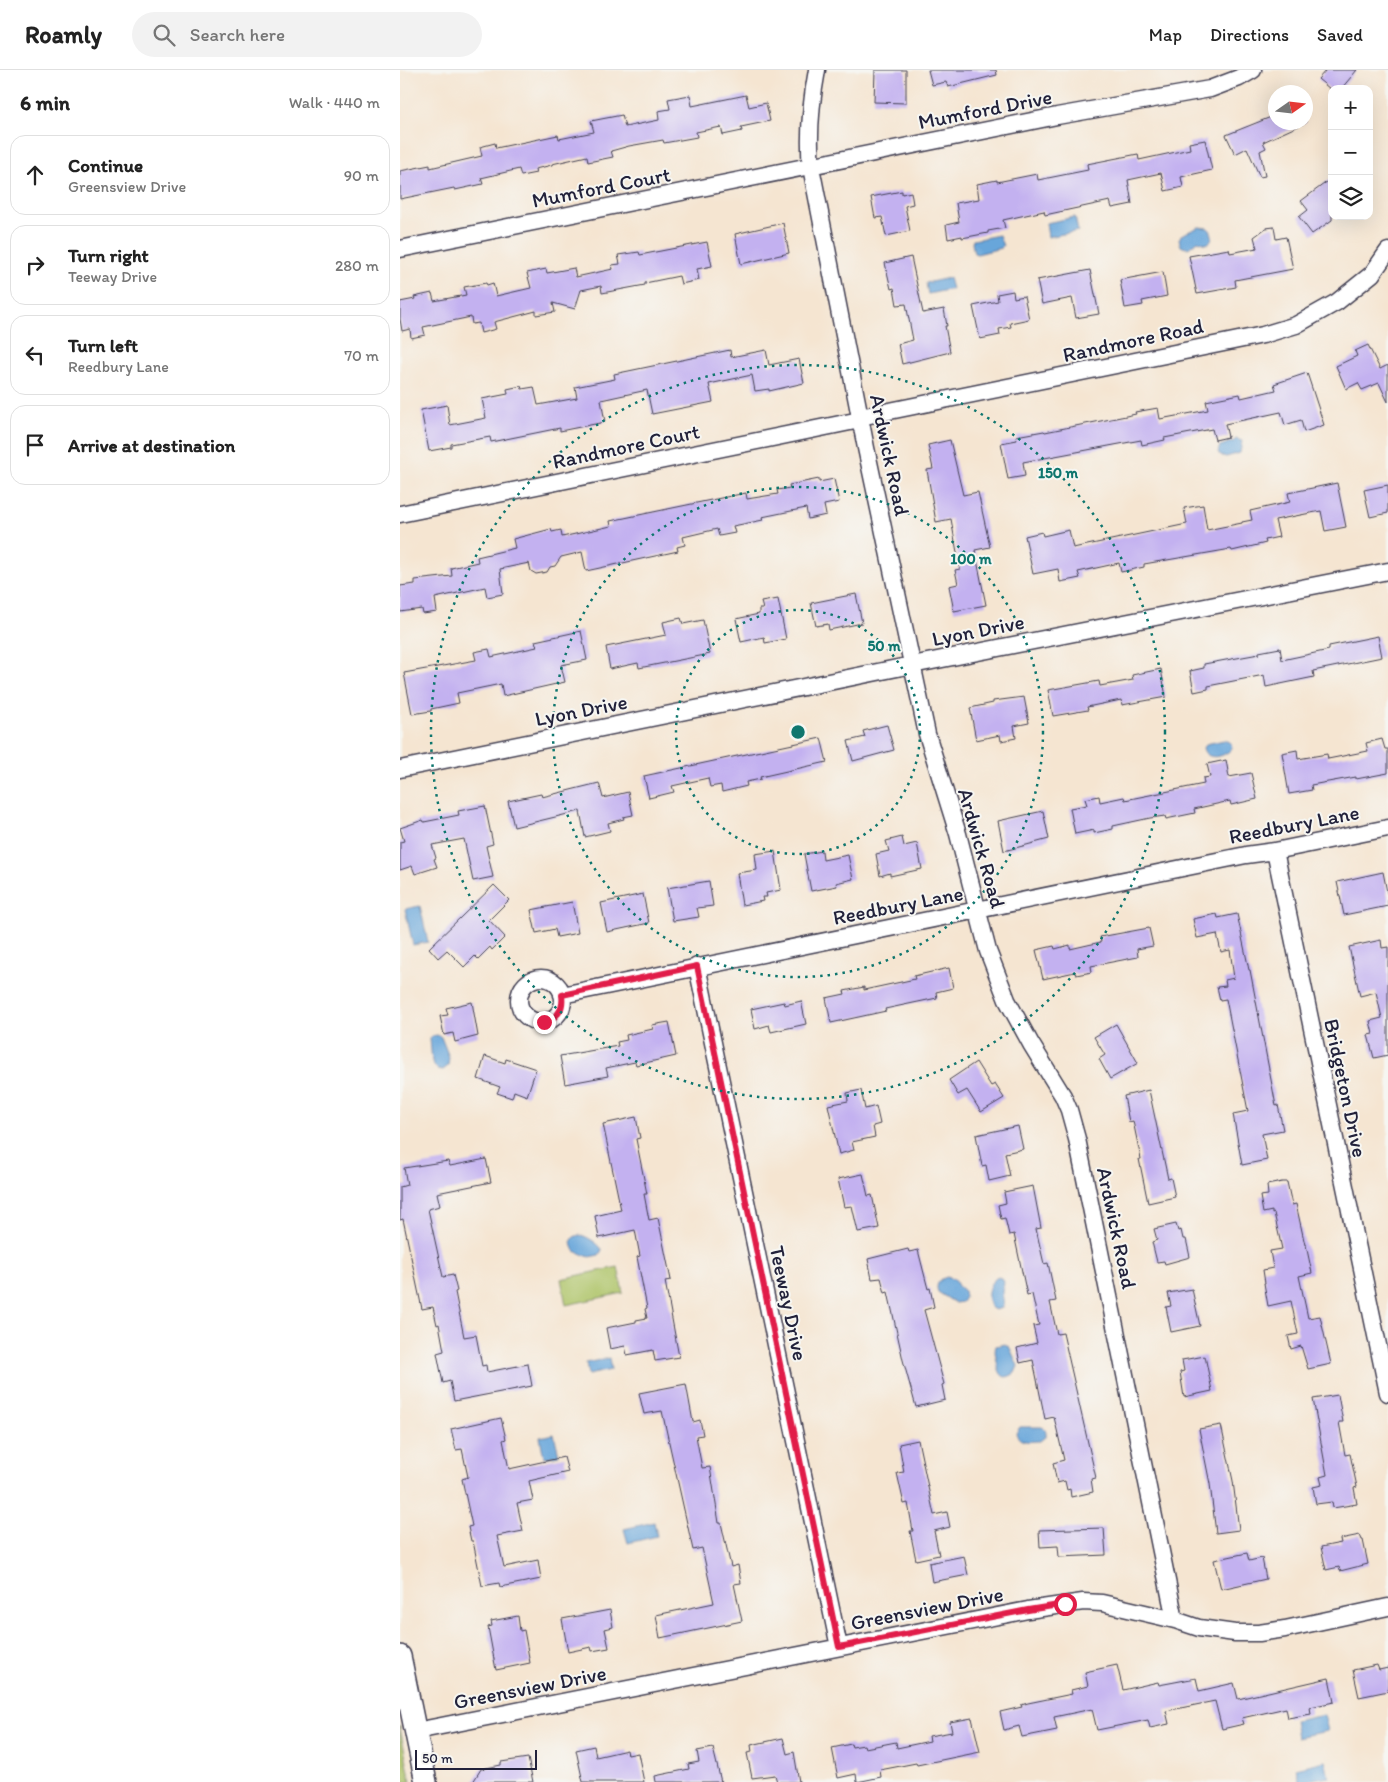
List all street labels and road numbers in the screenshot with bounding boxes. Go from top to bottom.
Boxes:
street label: Mumford Drive [916,84,1054,134]
street label: Mumford Court [530,161,672,213]
street label: Randmore Road [1060,313,1206,367]
street label: Ardwick Road [865,392,915,519]
street label: Randmore Court [550,418,702,474]
street label: Lyon Drive [930,609,1026,651]
street label: Lyon Drive [533,689,629,731]
street label: Ardwick Road [953,785,1011,911]
street label: Reedbury Lane [1227,799,1361,849]
street label: Reedbury Lane [831,880,965,930]
street label: Bridgeton Drive [1319,1016,1373,1160]
street label: Ardwick Road [1092,1165,1142,1292]
street label: Teeway Drive [765,1243,813,1363]
street label: Greensview Drive [849,1581,1005,1635]
street label: Greensview Drive [452,1660,608,1714]

